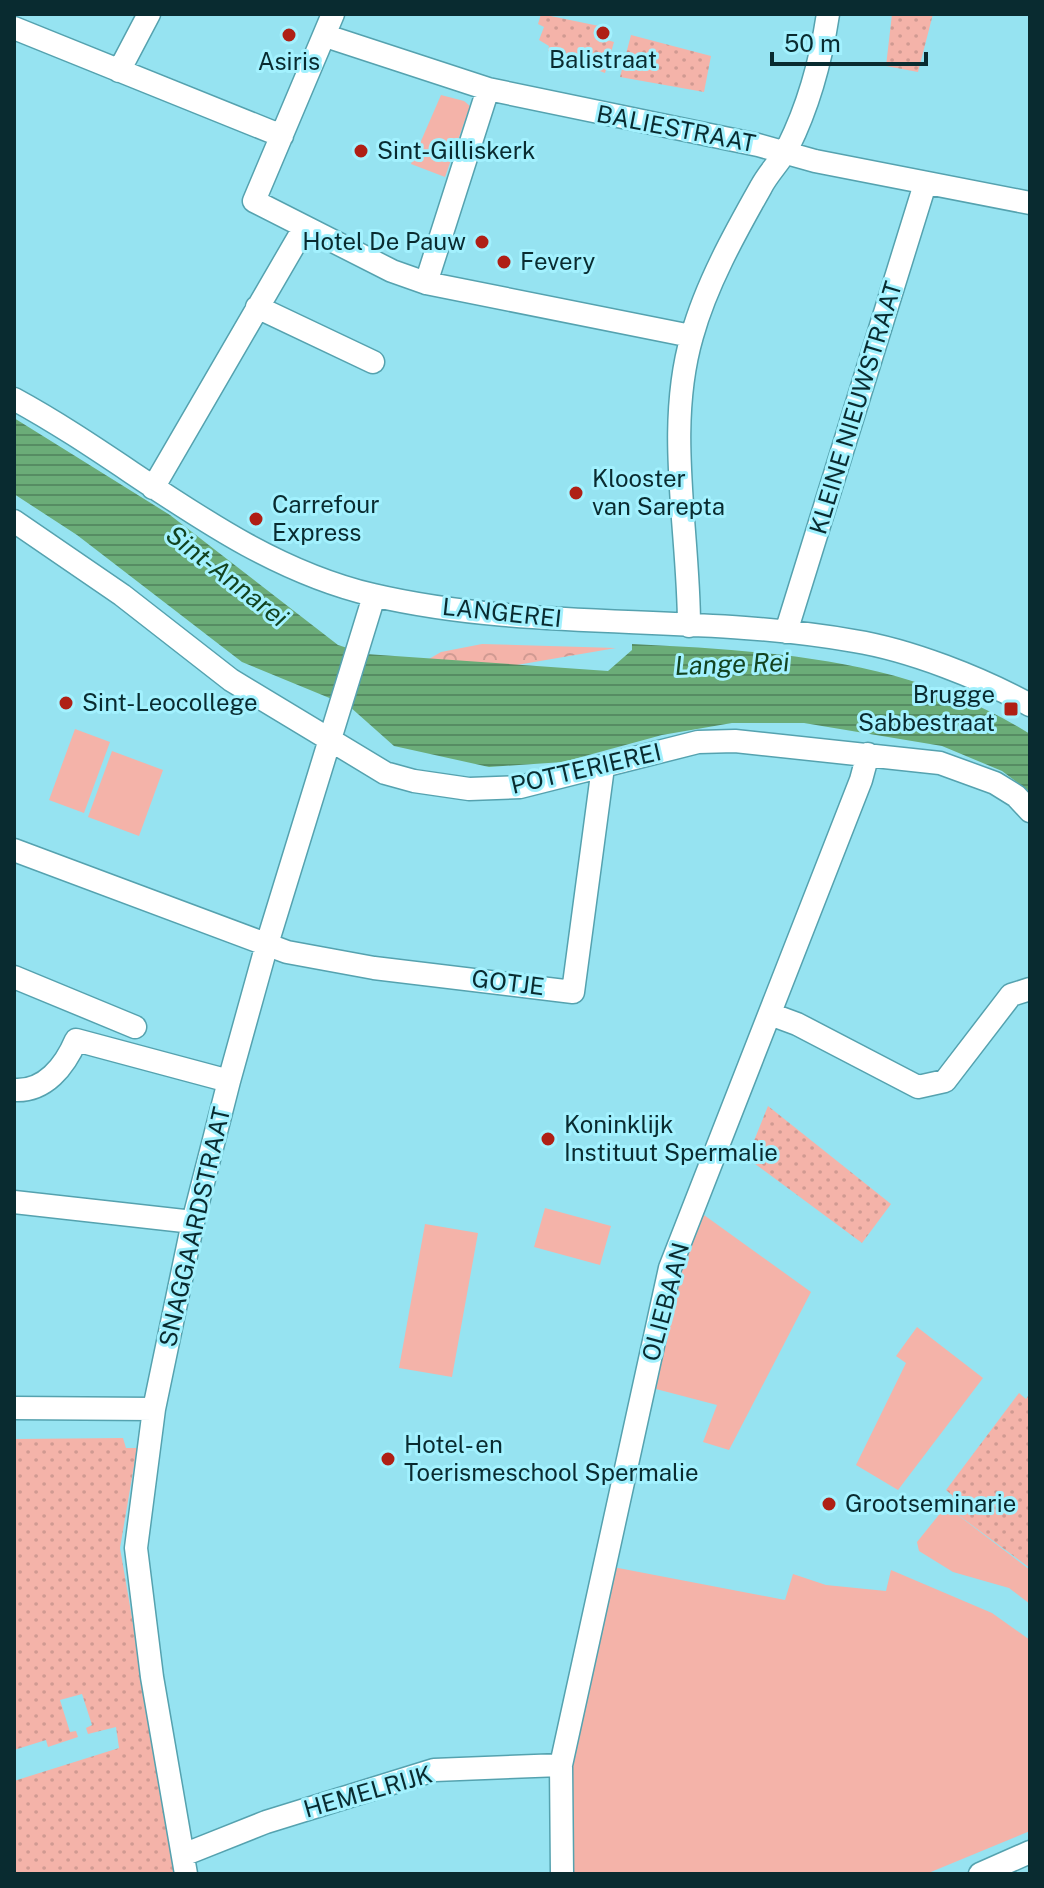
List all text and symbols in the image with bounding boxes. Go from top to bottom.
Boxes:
scale bar [772,16,926,66]
marker: Balistraat [594,24,612,42]
marker: Asiris [280,26,298,44]
text: 50 m [784,29,841,57]
place label: Balistraat [549,45,657,73]
place label: Asiris [258,47,320,75]
street label: BALIESTRAAT [594,99,758,157]
place label: Sint-Gilliskerk [377,136,536,164]
marker: Sint-Gilliskerk [352,142,370,160]
place label: Hotel De Pauw [302,227,466,255]
marker: Hotel De Pauw [473,233,491,251]
place label: Fevery [520,247,595,275]
marker: Fevery [495,253,513,271]
street label: KLEINE NIEUWSTRAAT [803,278,907,537]
place label: Klooster van Sarepta [592,464,725,520]
marker: Klooster van Sarepta [567,484,585,502]
place label: Carrefour Express [272,490,380,546]
marker: Carrefour Express [247,510,265,528]
water label: Sint-Annarei [160,518,295,633]
street label: LANGEREI [441,592,563,632]
water label: Lange Rei [674,646,790,681]
place label: Brugge Sabbestraat [858,680,995,736]
place label: Sint-Leocollege [82,688,258,716]
marker: Sint-Leocollege [57,694,75,712]
marker: Brugge Sabbestraat [1002,700,1020,718]
street label: POTTERIEREI [508,737,664,799]
street label: GOTJE [470,964,546,1000]
street label: SNAGGAARDSTRAAT [153,1104,235,1349]
place label: Koninklijk Instituut Spermalie [564,1110,778,1166]
marker: Koninklijk Instituut Spermalie [539,1130,557,1148]
street label: OLIEBAAN [636,1239,694,1364]
place label: Hotel- en Toerismeschool Spermalie [404,1430,699,1486]
marker: Hotel- en Toerismeschool Spermalie [379,1450,397,1468]
place label: Grootseminarie [845,1489,1016,1517]
marker: Grootseminarie [820,1495,838,1513]
street label: HEMELRIJK [300,1759,435,1823]

